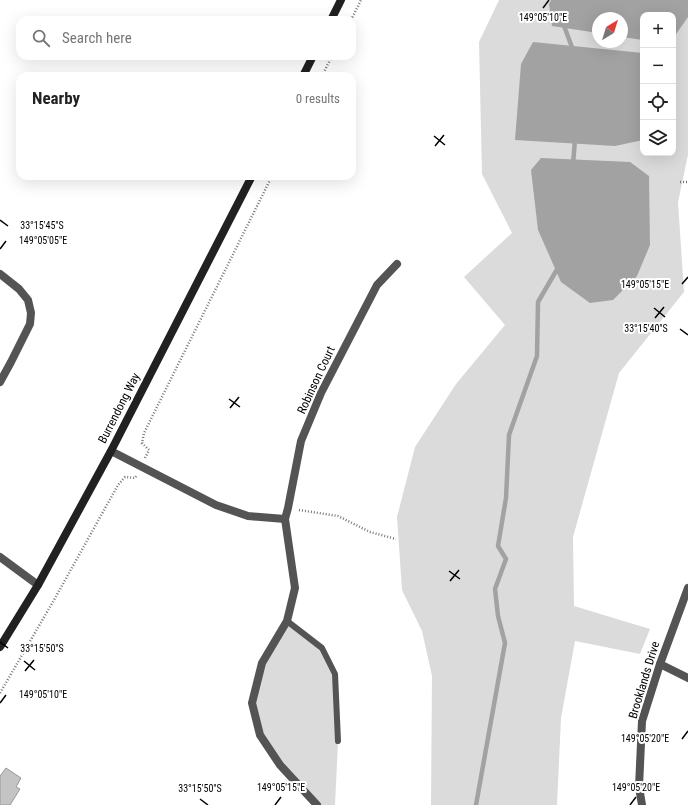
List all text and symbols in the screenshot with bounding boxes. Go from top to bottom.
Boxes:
text: 149°05'10"E [519,12,567,23]
north arrow [592,12,628,48]
map controls [640,12,676,156]
button: + [640,12,676,48]
search box [16,16,356,60]
icon: search [30,27,52,49]
text: Search here [62,29,132,47]
button: − [640,48,676,84]
button: locate [640,84,676,120]
text: Nearby [32,88,80,108]
text: 0 results [296,91,340,106]
button: layers [640,120,676,156]
text: 33°15'45"S [20,220,64,231]
text: 149°05'05"E [19,235,67,246]
text: 149°05'15"E [621,279,669,290]
text: 33°15'40"S [624,323,668,334]
street label: Robinson Court [294,344,338,416]
street label: Burrendong Way [95,370,143,446]
street label: Brooklands Drive [626,639,662,720]
text: 33°15'50"S [20,643,64,654]
text: 149°05'10"E [19,689,67,700]
text: 149°05'20"E [621,733,669,744]
text: 149°05'15"E [257,782,305,793]
text: 149°05'20"E [612,782,660,793]
text: 33°15'50"S [178,783,222,794]

